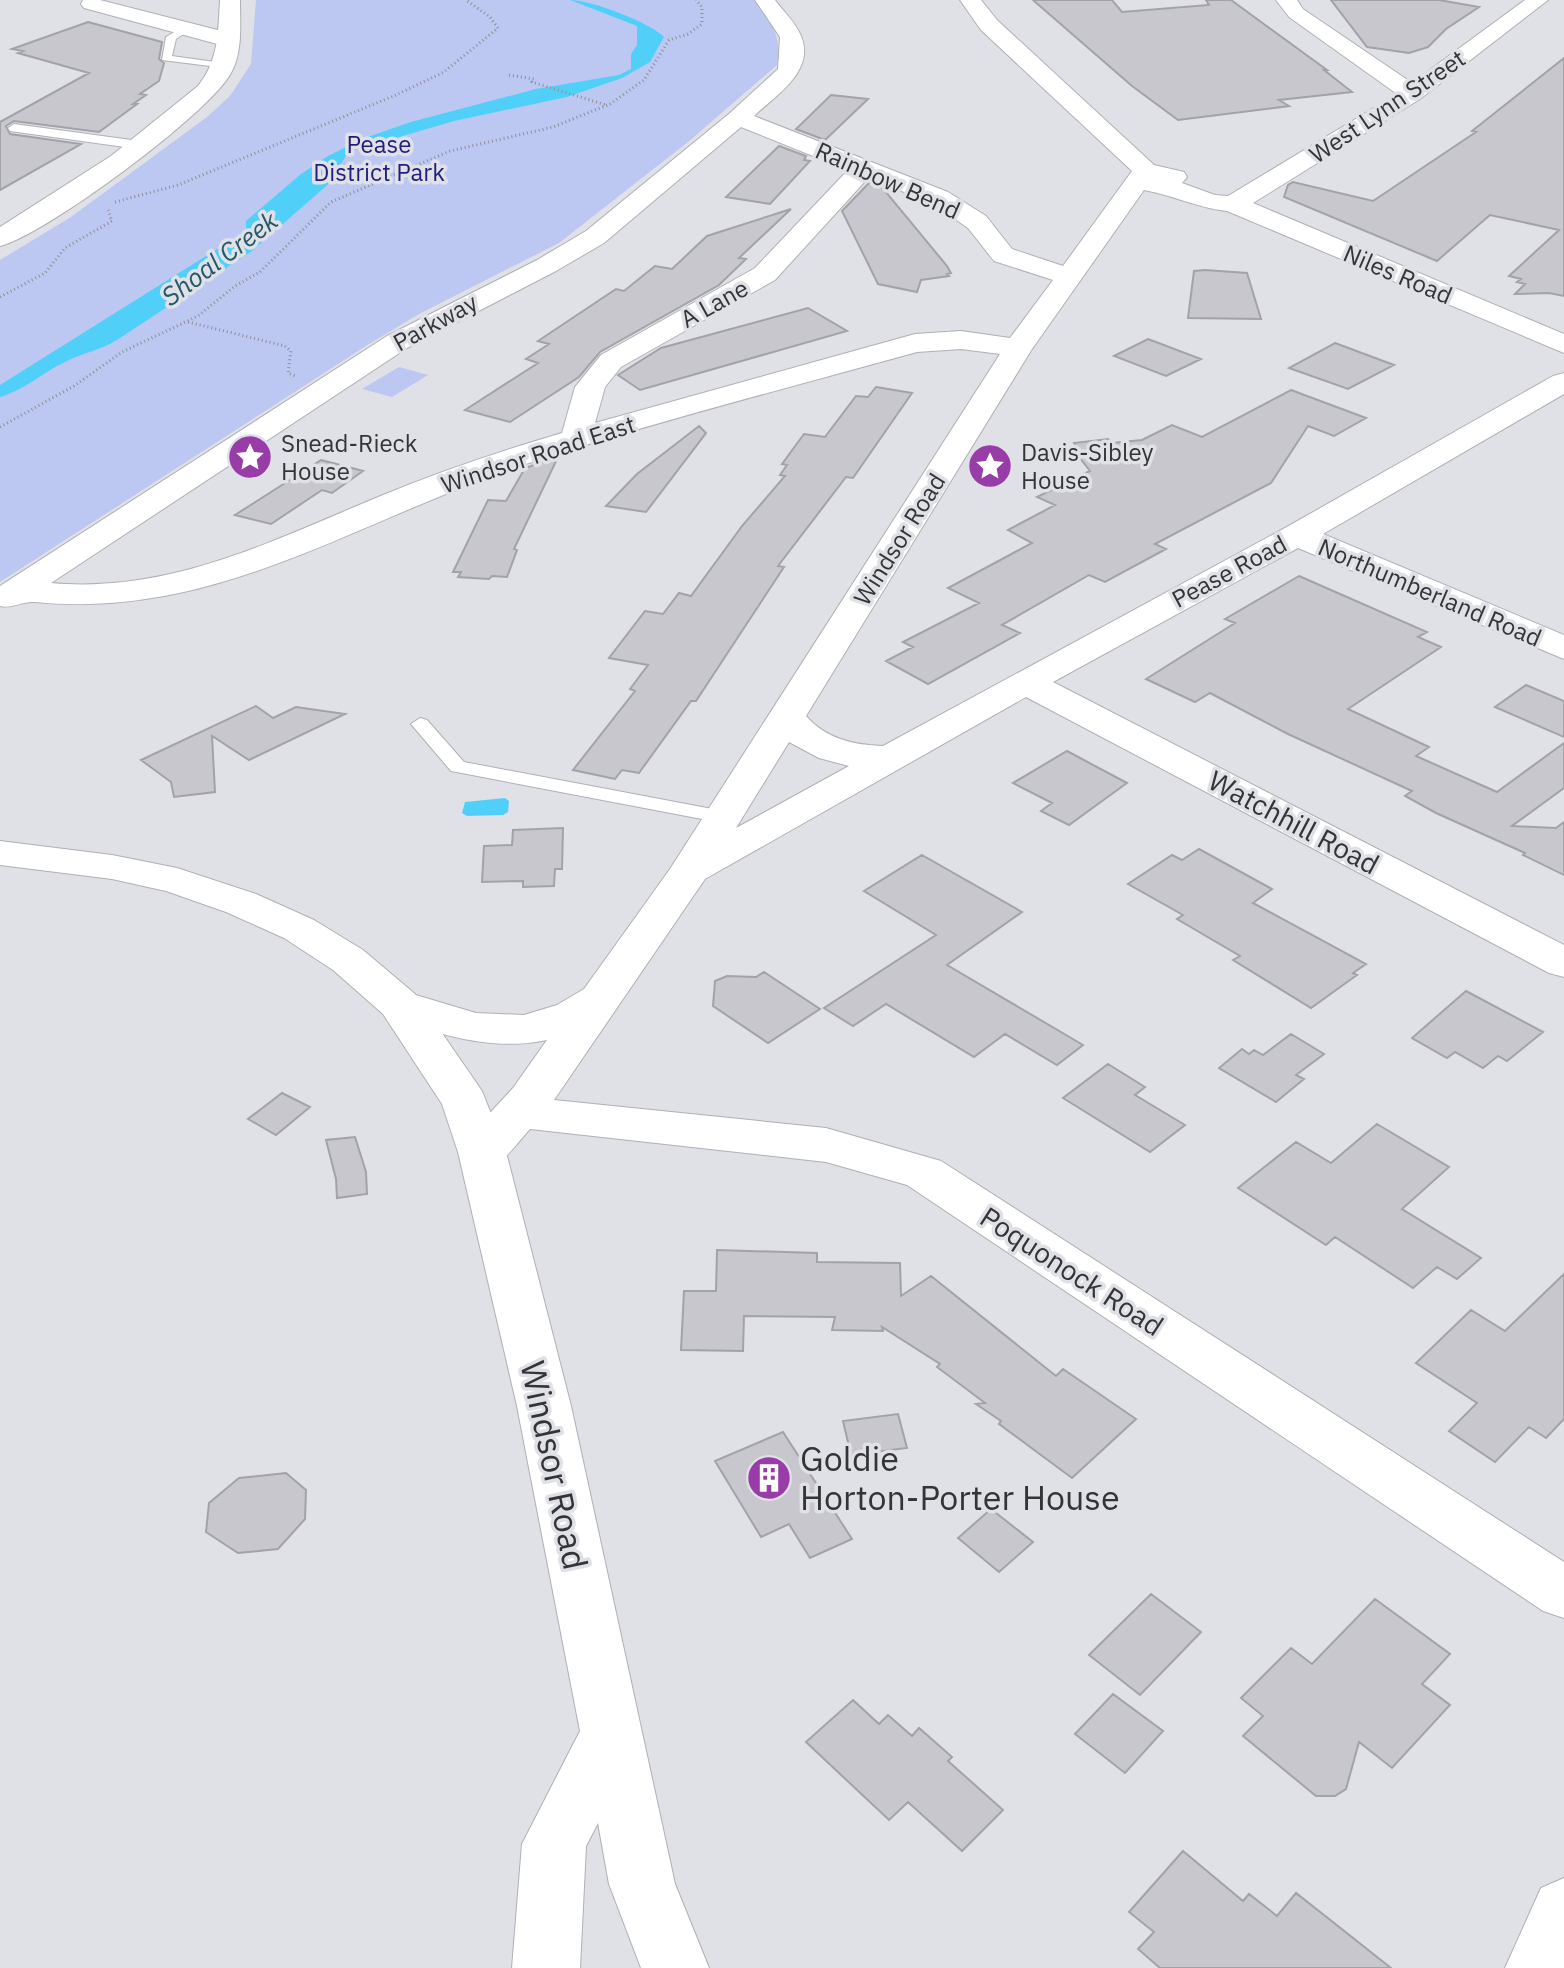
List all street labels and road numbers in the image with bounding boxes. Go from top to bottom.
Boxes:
street label: West Lynn Street [1303,42,1471,170]
street label: Rainbow Bend [811,134,965,226]
street label: Niles Road [1339,237,1457,311]
street label: A Lane [674,271,754,335]
street label: Parkway [387,286,483,358]
street label: Windsor Road East [437,408,639,500]
street label: Windsor Road [846,467,952,611]
street label: Pease Road [1166,527,1292,615]
street label: Northumberland Road [1313,530,1547,654]
street label: Watchhill Road [1202,761,1386,883]
street label: Poquonock Road [973,1198,1171,1344]
street label: Windsor Road [511,1357,599,1573]

